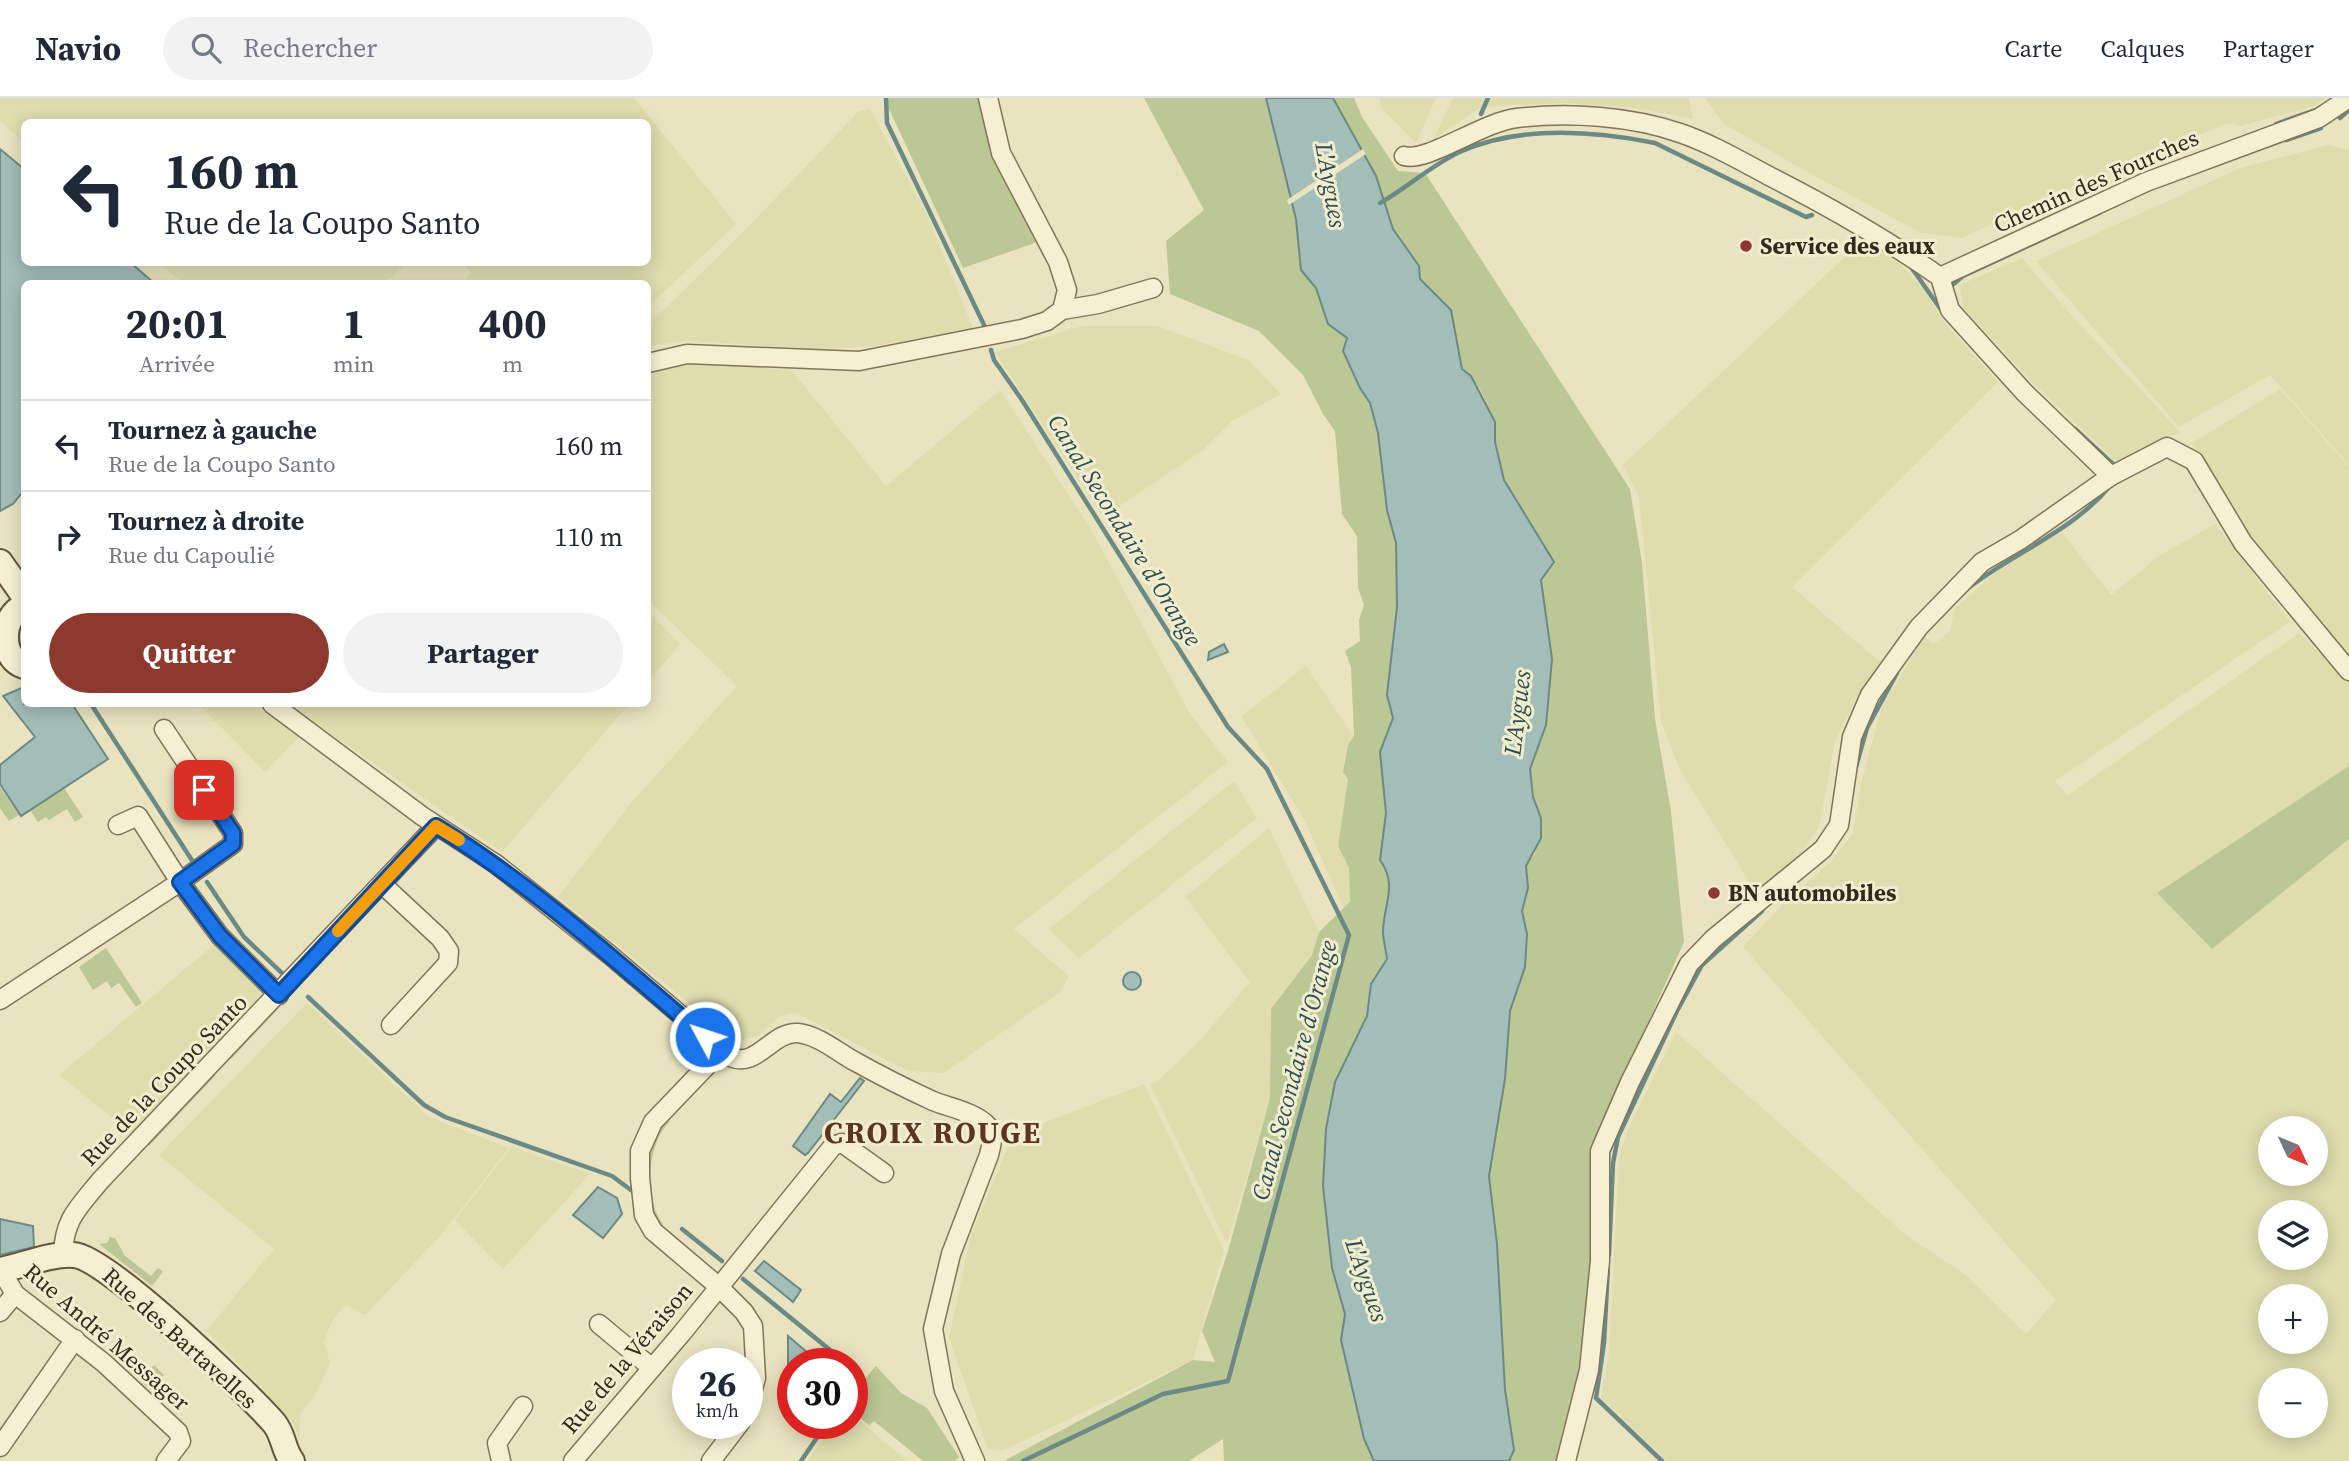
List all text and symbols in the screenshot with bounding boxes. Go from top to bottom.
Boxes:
search box [163,17,653,80]
text: Navio [35,26,121,71]
icon: search [187,29,225,67]
text: Rechercher [243,30,377,66]
text: Carte [2005,32,2063,65]
text: Calques [2101,32,2185,65]
text: Partager [2223,32,2314,65]
street label: Chemin des Fourches [1988,121,2204,241]
text: 160 m [164,137,299,204]
water label: L'Aygues [1307,139,1355,230]
icon: left [49,147,140,238]
text: Rue de la Coupo Santo [164,201,481,245]
place label: Service des eaux [1760,230,1935,262]
marker: Service des eaux [1738,238,1754,254]
text: 20:01 [125,294,229,352]
text: 1 [342,294,365,352]
text: 400 [479,294,547,352]
text: Arrivée [139,348,215,380]
text: min [333,348,374,380]
text: m [502,348,523,380]
water label: Canal Secondaire d'Orange [1040,408,1210,652]
text: Tournez à gauche [108,412,317,448]
icon: left [49,427,87,465]
text: 160 m [555,428,623,464]
text: Rue de la Coupo Santo [108,448,336,480]
text: Tournez à droite [108,503,304,539]
icon: right [49,518,87,556]
text: 110 m [555,519,623,555]
text: Rue du Capoulié [108,539,275,571]
button: Quitter [49,613,329,693]
button: Partager [343,613,623,693]
water label: L'Aygues [1495,668,1539,759]
pin [174,760,234,820]
icon: arrive [185,771,223,809]
place label: BN automobiles [1728,877,1896,909]
marker: BN automobiles [1706,885,1722,901]
water label: Canal Secondaire d'Orange [1243,936,1345,1204]
street label: Rue de la Coupo Santo [73,987,255,1173]
position arrow [668,1000,742,1074]
district label: CROIX ROUGE [824,1112,1042,1153]
north arrow [2258,1116,2328,1186]
map controls [2258,1116,2328,1438]
button: layers [2258,1200,2328,1270]
water label: L'Aygues [1337,1233,1397,1326]
street label: Rue André Messager [17,1256,197,1418]
street label: Rue des Bartavelles [96,1260,264,1416]
street label: Rue de la Véraison [554,1276,700,1440]
button: + [2258,1284,2328,1354]
speed limit sign: 30 [777,1348,868,1439]
text: 26 [699,1360,736,1408]
button: − [2258,1368,2328,1438]
text: km/h [696,1398,739,1423]

